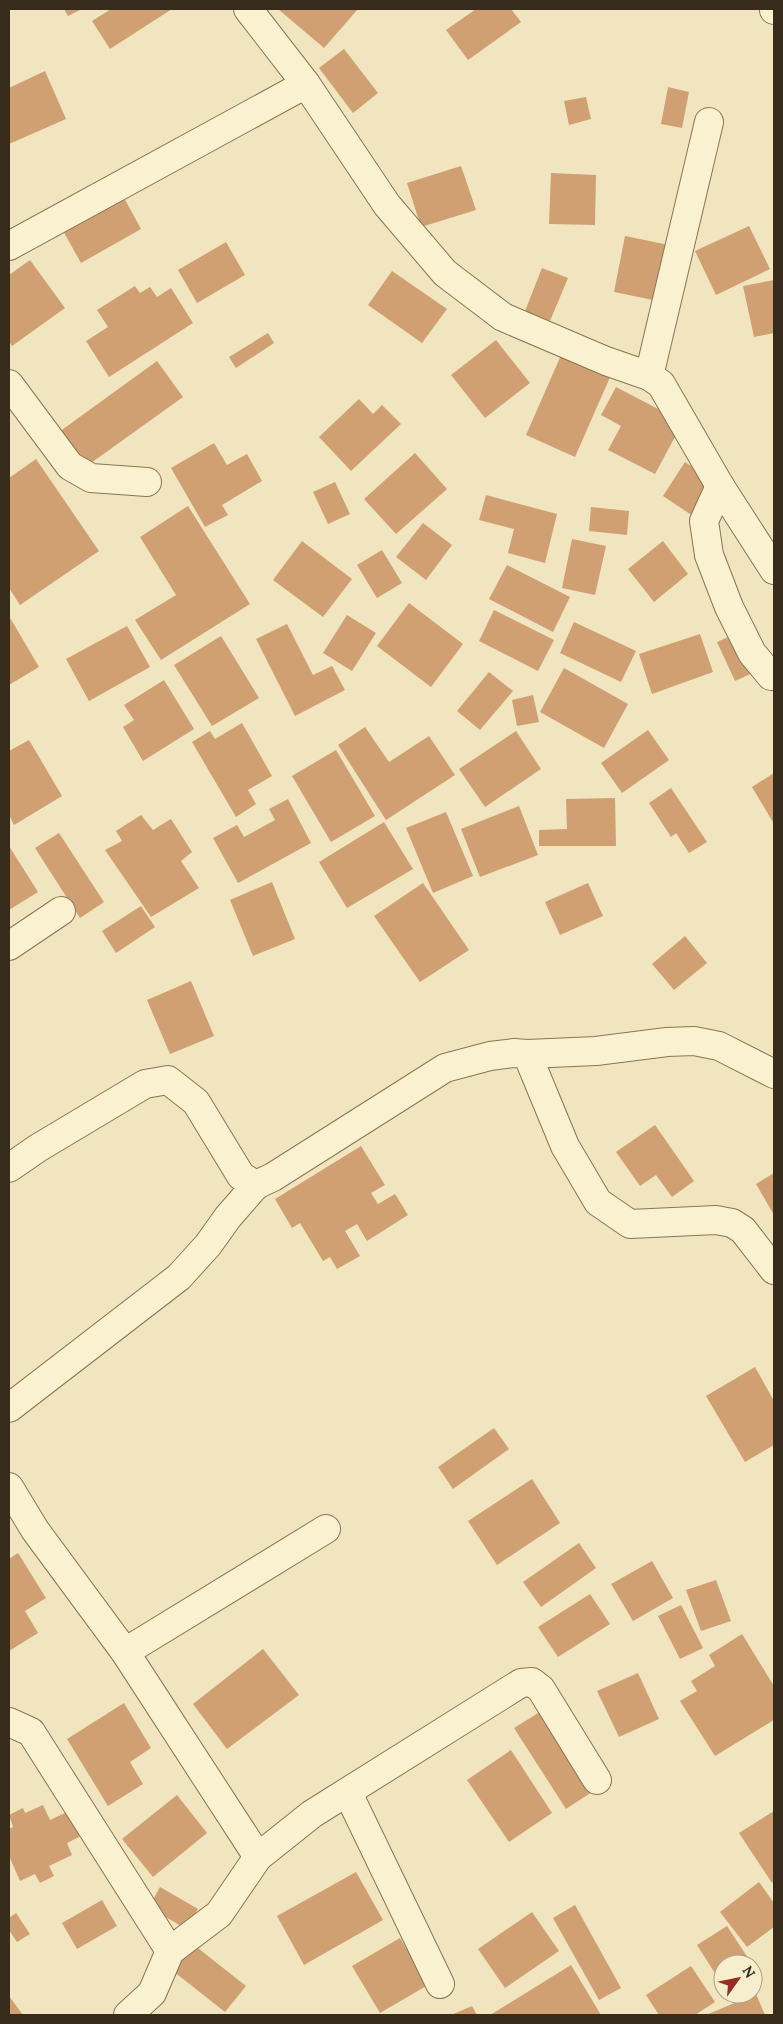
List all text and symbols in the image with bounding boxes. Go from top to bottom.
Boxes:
north arrow [713,1954,763,2004]
text: N [738,1962,759,1982]

